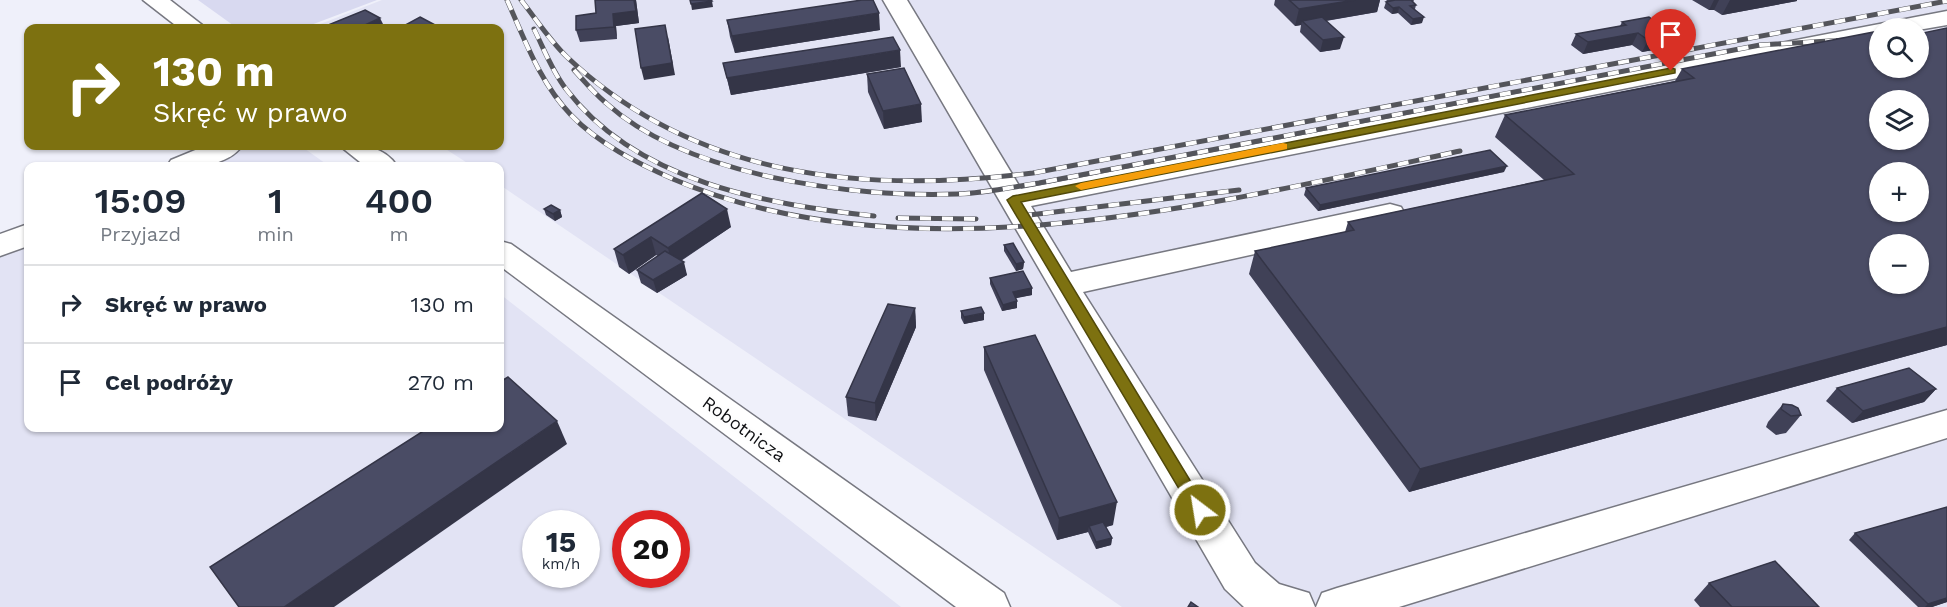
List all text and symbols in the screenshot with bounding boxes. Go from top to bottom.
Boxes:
pin [1645,9,1696,71]
icon: arrive [1654,18,1687,51]
map controls [1869,18,1929,294]
button: search [1869,18,1929,78]
text: 130 m [153,47,275,96]
icon: right [54,48,132,126]
button: layers [1869,90,1929,150]
text: Skręć w prawo [153,97,348,129]
button: + [1869,162,1929,222]
text: 15:09 [95,180,187,222]
text: 1 [268,180,283,222]
text: 400 [365,180,433,222]
text: Przyjazd [100,222,181,246]
text: min [257,222,294,246]
text: m [389,222,409,246]
button: − [1869,234,1929,294]
icon: right [54,288,87,321]
text: Skręć w prawo [105,292,267,317]
text: 130 m [410,292,474,317]
icon: arrive [54,366,87,399]
text: Cel podróży [105,370,233,395]
text: 270 m [408,370,474,395]
street label: Robotnicza [699,391,790,466]
position arrow [1168,478,1232,542]
speed limit sign: 20 [612,510,690,588]
text: 15 [546,524,576,559]
text: km/h [542,555,580,573]

